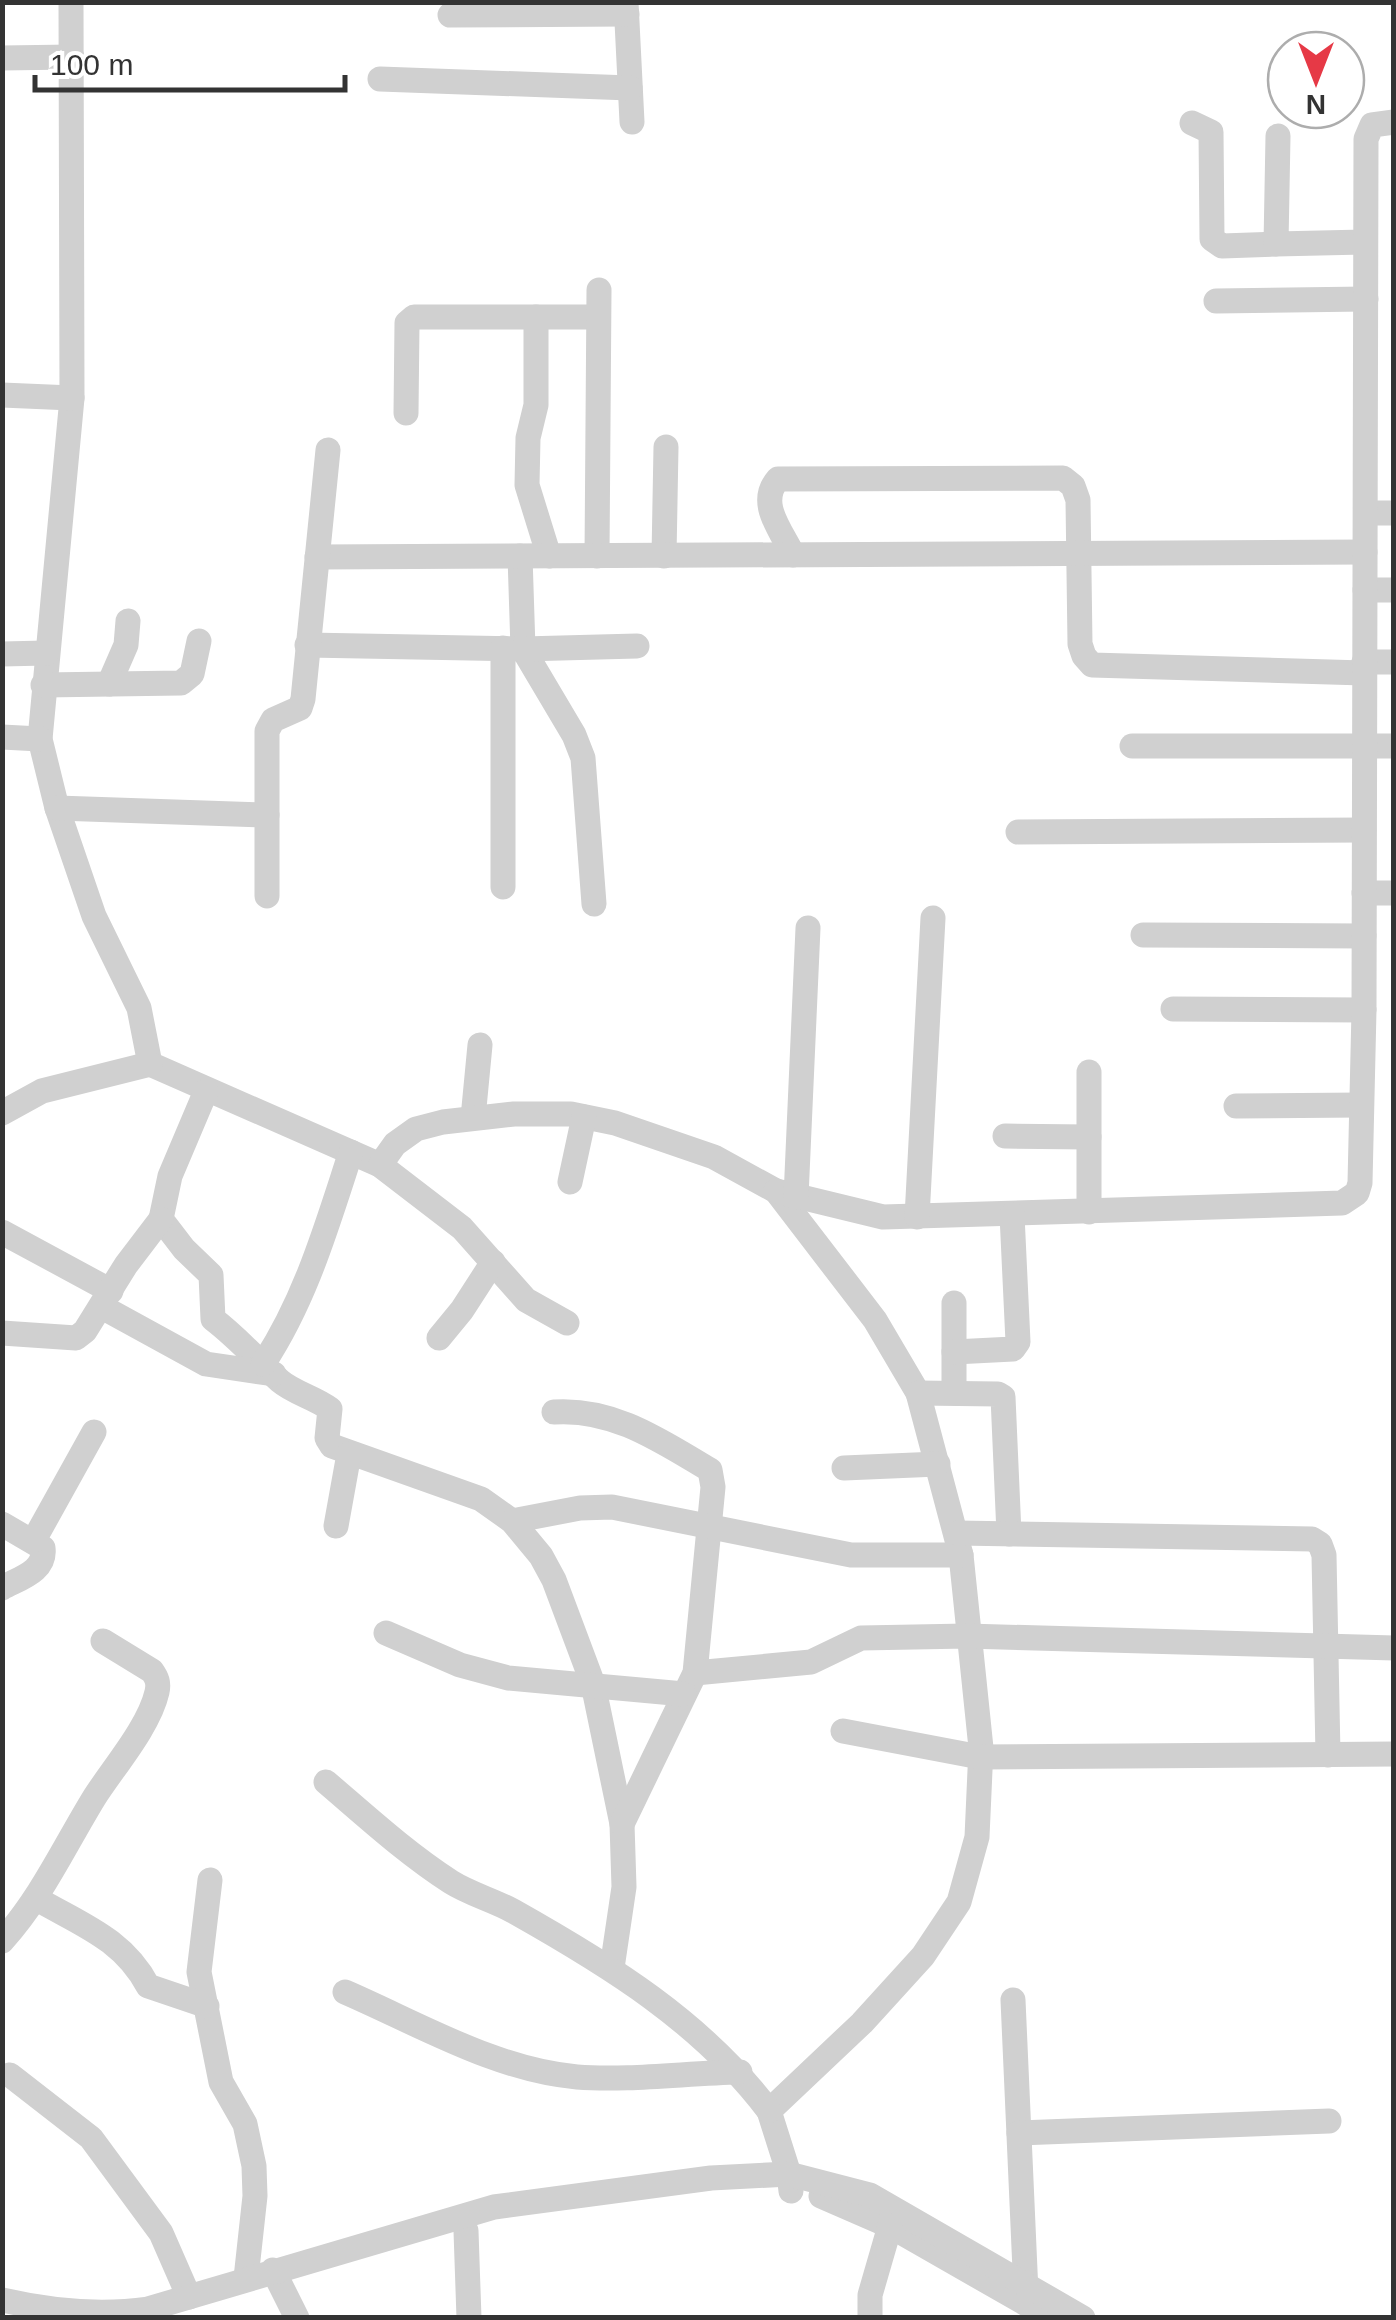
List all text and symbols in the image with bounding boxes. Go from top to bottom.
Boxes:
scale bar [35,30,345,92]
north arrow [1266,30,1366,130]
text: 100 m [50,48,133,81]
text: N [1306,89,1326,120]

